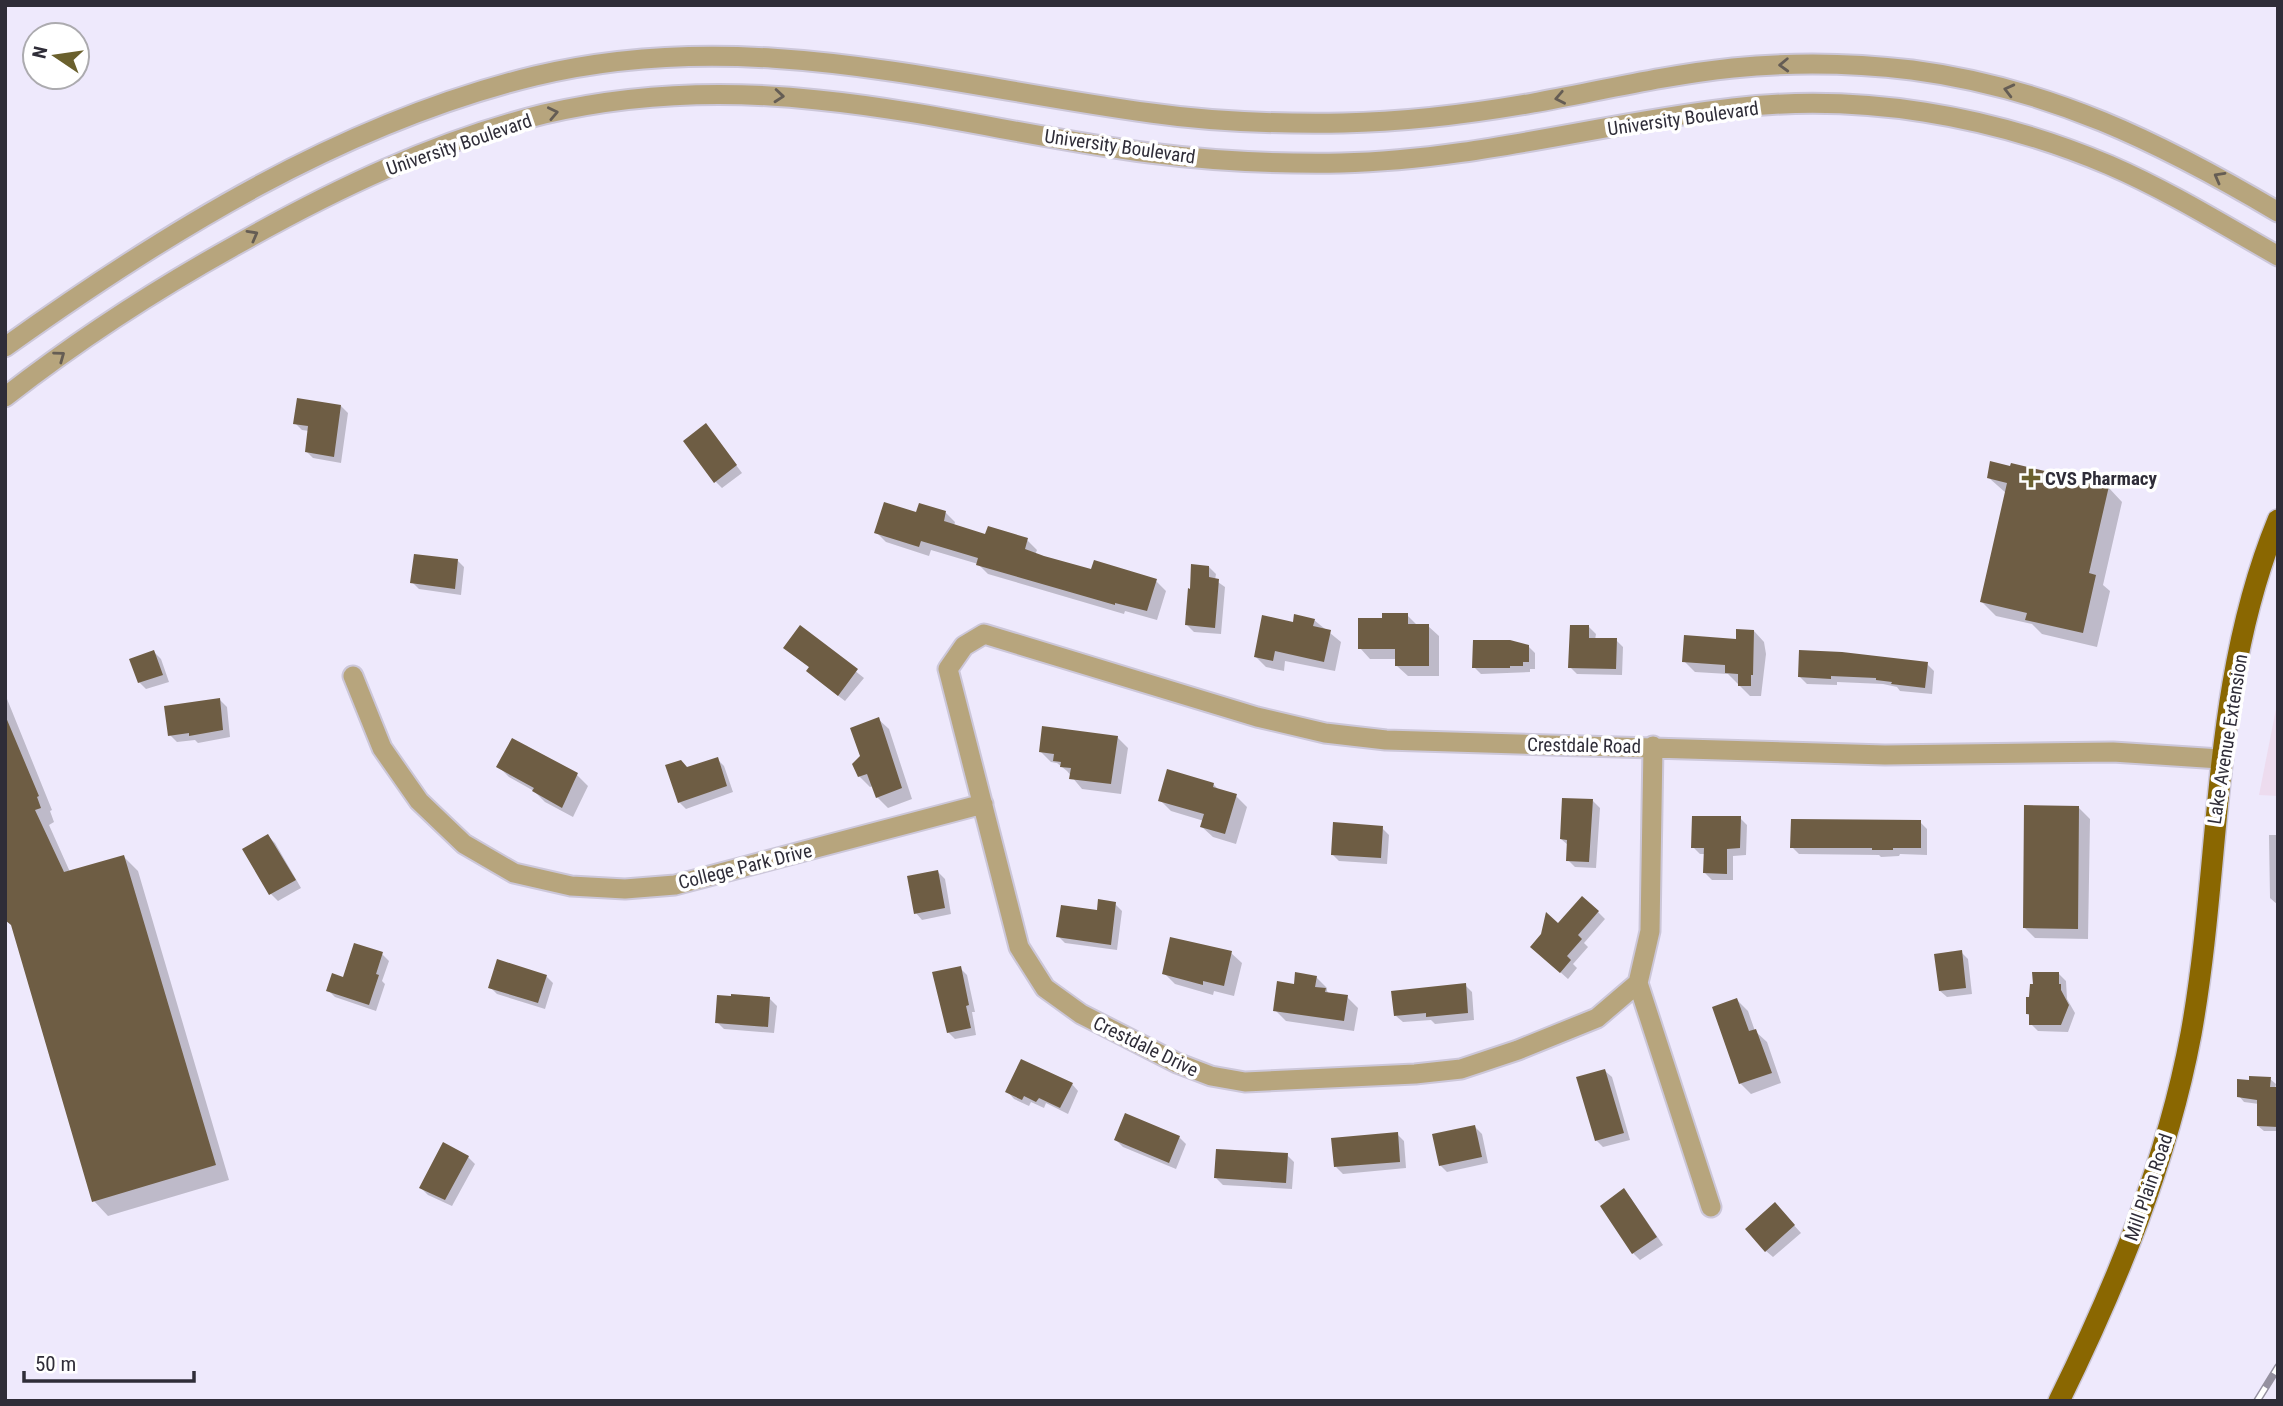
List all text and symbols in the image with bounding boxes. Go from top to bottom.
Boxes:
north arrow [21,21,91,91]
text: N [27,44,52,61]
one-way arrow [1779,57,1790,72]
one-way arrow [2004,84,2016,98]
one-way arrow [773,89,785,104]
one-way arrow [1554,89,1566,104]
street label: University Boulevard [1606,97,1760,140]
one-way arrow [547,106,559,121]
street label: University Boulevard [383,109,535,180]
street label: University Boulevard [1043,125,1197,168]
one-way arrow [2214,172,2226,185]
one-way arrow [245,230,258,243]
one-way arrow [52,352,65,364]
place label: CVS Pharmacy [2045,467,2158,490]
marker: CVS Pharmacy [2023,470,2039,486]
street label: Lake Avenue Extension [2203,652,2252,826]
street label: Crestdale Road [1527,733,1641,758]
street label: College Park Drive [676,839,814,894]
street label: Crestdale Drive [1090,1011,1202,1082]
street label: Mill Plain Road [2119,1131,2178,1244]
scale bar [24,1340,194,1384]
text: 50 m [35,1352,76,1376]

